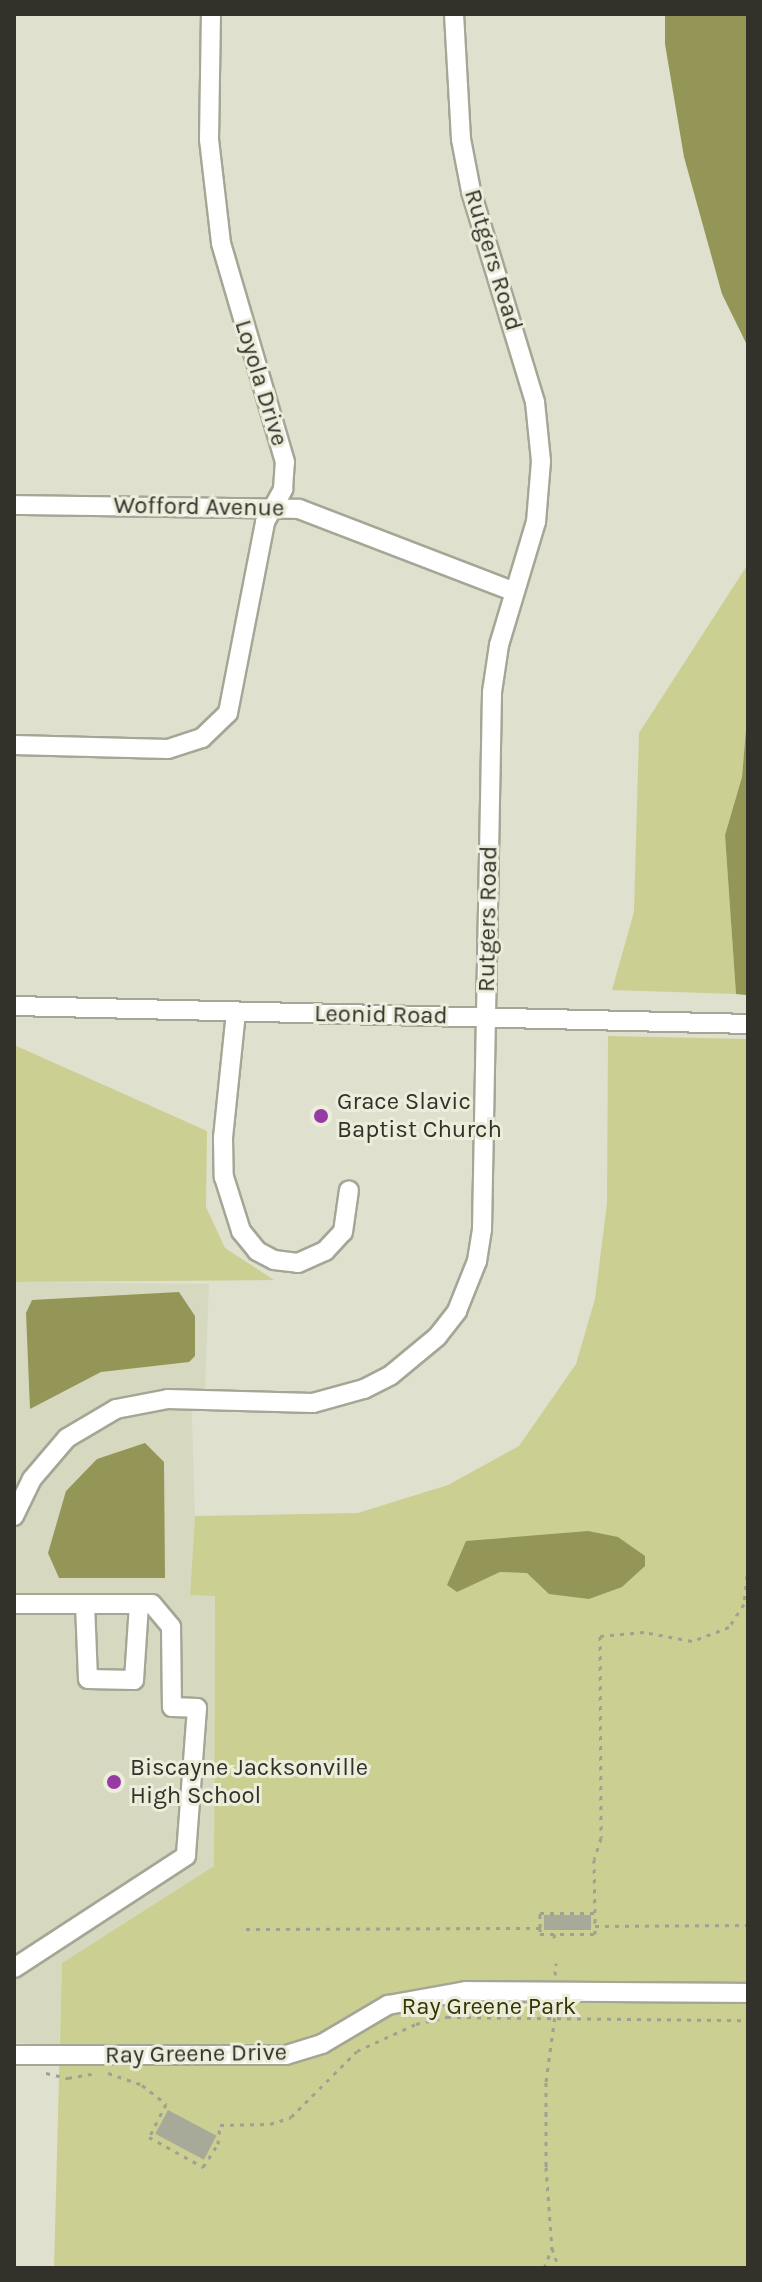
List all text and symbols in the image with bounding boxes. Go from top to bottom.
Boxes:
street label: Rutgers Road [458,186,528,334]
street label: Loyola Drive [228,316,294,450]
street label: Wofford Avenue [113,491,285,523]
street label: Rutgers Road [472,846,504,992]
street label: Leonid Road [314,999,448,1031]
place label: Grace Slavic Baptist Church [337,1088,502,1144]
marker: Grace Slavic Baptist Church [312,1107,330,1125]
place label: Biscayne Jacksonville High School [130,1754,368,1810]
marker: Biscayne Jacksonville High School [105,1773,123,1791]
park label: Ray Greene Park [402,1993,576,2021]
street label: Ray Greene Drive [105,2038,287,2070]

